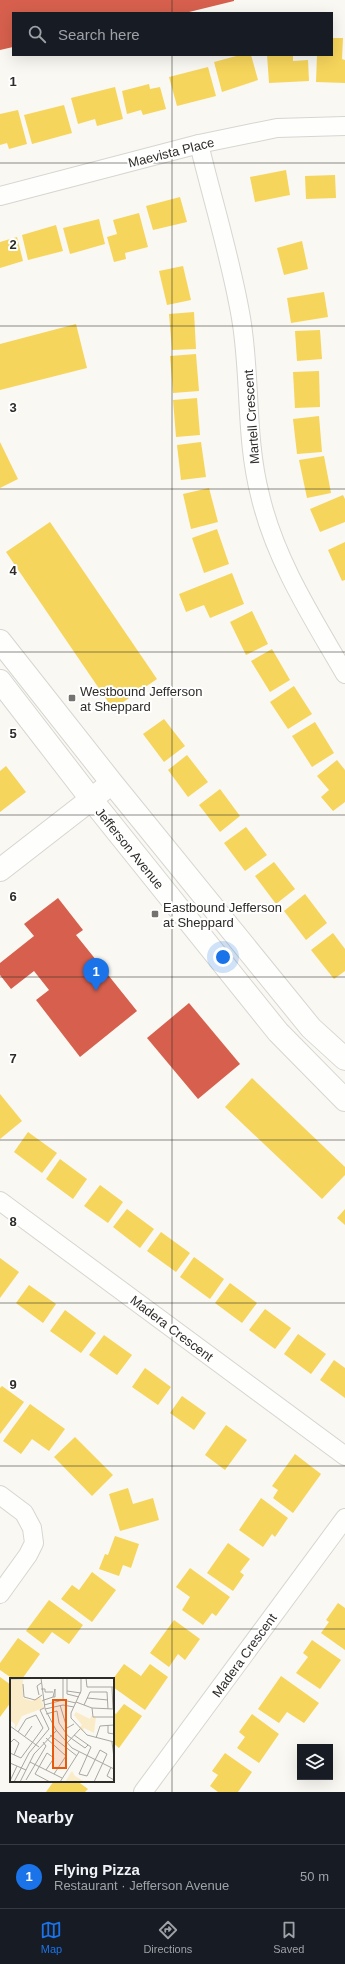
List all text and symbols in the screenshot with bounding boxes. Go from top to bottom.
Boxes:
search box [12,12,333,56]
icon: search [26,23,48,45]
text: Search here [58,26,140,43]
text: 1 [9,74,17,89]
street label: Maevista Place [127,135,216,170]
text: 2 [9,237,17,252]
street label: Martell Crescent [241,369,262,465]
text: 3 [9,400,17,415]
text: 4 [9,563,17,578]
place label: Westbound Jefferson at Sheppard [80,684,202,714]
marker: Westbound Jefferson at Sheppard [67,693,77,703]
text: 5 [9,726,17,741]
street label: Jefferson Avenue [92,805,167,892]
text: 6 [9,889,17,904]
place label: Eastbound Jefferson at Sheppard [163,900,282,930]
marker: Eastbound Jefferson at Sheppard [150,909,160,919]
your location [213,947,233,967]
pin: 1 [83,958,109,991]
text: 7 [9,1051,17,1066]
text: 8 [9,1214,17,1229]
street label: Madera Crescent [127,1292,216,1365]
text: 9 [9,1377,17,1392]
street label: Madera Crescent [209,1610,280,1700]
inset map [10,1678,114,1782]
map controls [297,1744,333,1780]
button: layers [297,1744,333,1780]
text: Nearby [16,1808,74,1827]
text: Flying Pizza [54,1861,140,1878]
text: 1 [25,1869,33,1884]
text: 50 m [300,1869,329,1884]
text: Restaurant · Jefferson Avenue [54,1878,229,1893]
tab: Map [40,1919,62,1955]
tab: Directions [143,1919,192,1955]
tab: Saved [273,1919,304,1955]

